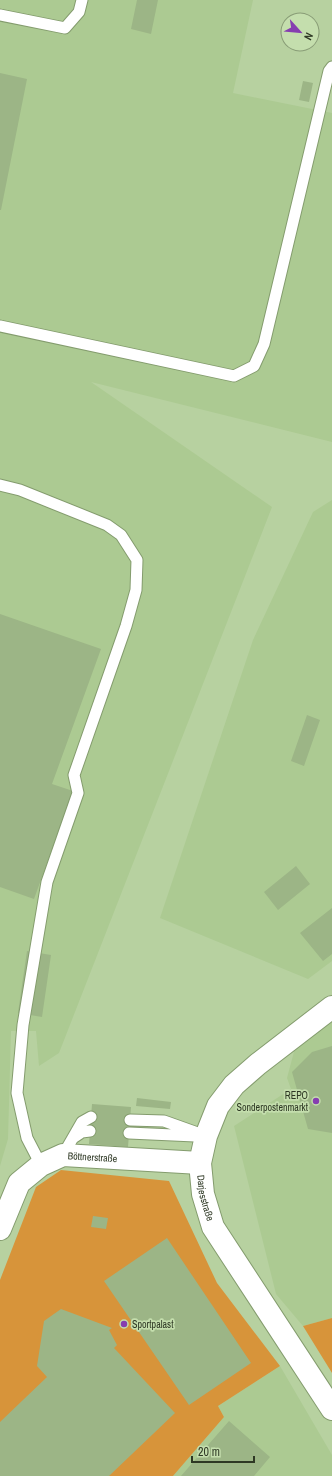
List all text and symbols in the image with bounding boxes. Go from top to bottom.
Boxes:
north arrow [280,12,320,52]
text: N [301,30,317,43]
place label: REPO Sonderpostenmarkt [236,1089,309,1114]
marker: REPO Sonderpostenmarkt [311,1096,321,1106]
street label: Böttnerstraße [67,1149,118,1165]
street label: Darjesstraße [195,1174,217,1223]
place label: Sportpalast [132,1318,174,1331]
marker: Sportpalast [119,1319,129,1329]
scale bar [192,1438,254,1464]
text: 20 m [198,1444,220,1460]

